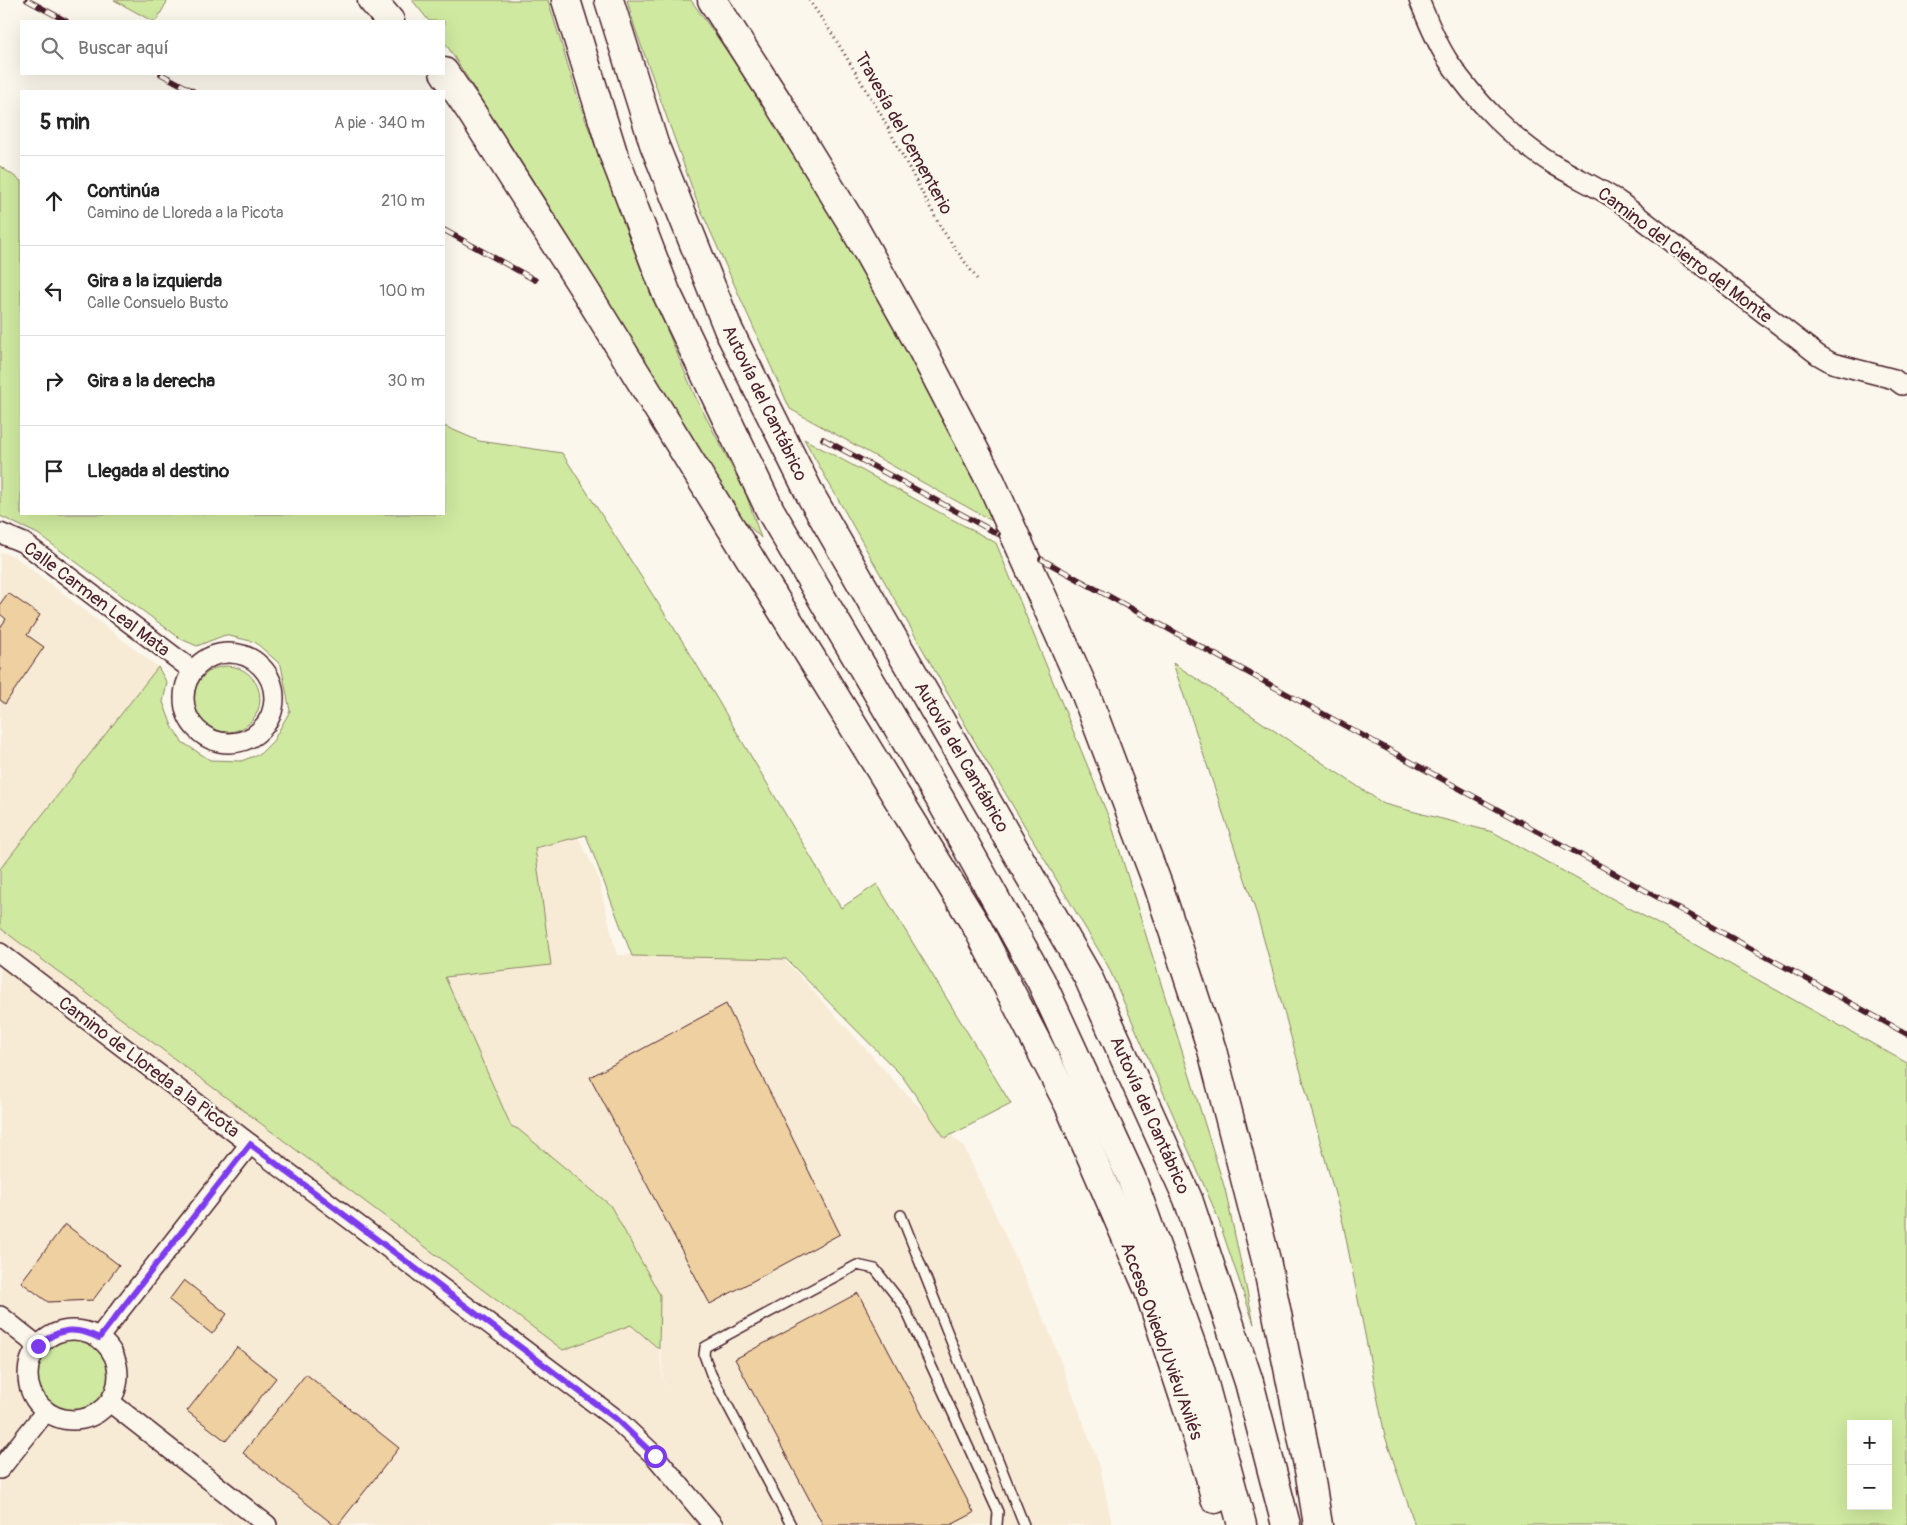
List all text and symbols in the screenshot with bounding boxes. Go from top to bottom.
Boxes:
search box [20,20,445,75]
icon: search [38,34,66,62]
text: Buscar aquí [78,36,169,60]
street label: Travesía del Cementerio [849,48,958,219]
text: 5 min [40,109,90,136]
text: A pie · 340 m [334,113,425,133]
text: Continúa [87,179,160,203]
street label: Camino del Cierro del Monte [1593,182,1777,329]
icon: ahead [40,187,68,215]
text: 210 m [381,191,425,211]
text: Camino de Lloreda a la Picota [87,203,283,223]
text: Gira a la izquierda [87,269,222,293]
icon: left [40,277,68,305]
text: 100 m [379,281,425,301]
text: Calle Consuelo Busto [87,293,228,313]
street label: Autovía del Cantábrico [717,322,812,485]
icon: right [40,367,68,395]
text: Gira a la derecha [87,369,215,393]
text: 30 m [387,371,425,391]
icon: arrive [40,457,68,485]
text: Llegada al destino [87,459,229,483]
street label: Calle Carmen Leal Mata [19,537,174,662]
street label: Autovía del Cantábrico [909,678,1014,837]
street label: Camino de Lloreda a la Picota [54,992,244,1143]
street label: Autovía del Cantábrico [1104,1033,1195,1198]
street label: Acceso Oviedo/Uviéu/Avilés [1115,1239,1208,1443]
route end [27,1335,50,1358]
map controls [1847,1420,1892,1510]
button: + [1847,1420,1892,1465]
route start [644,1445,667,1468]
button: − [1847,1465,1892,1510]

